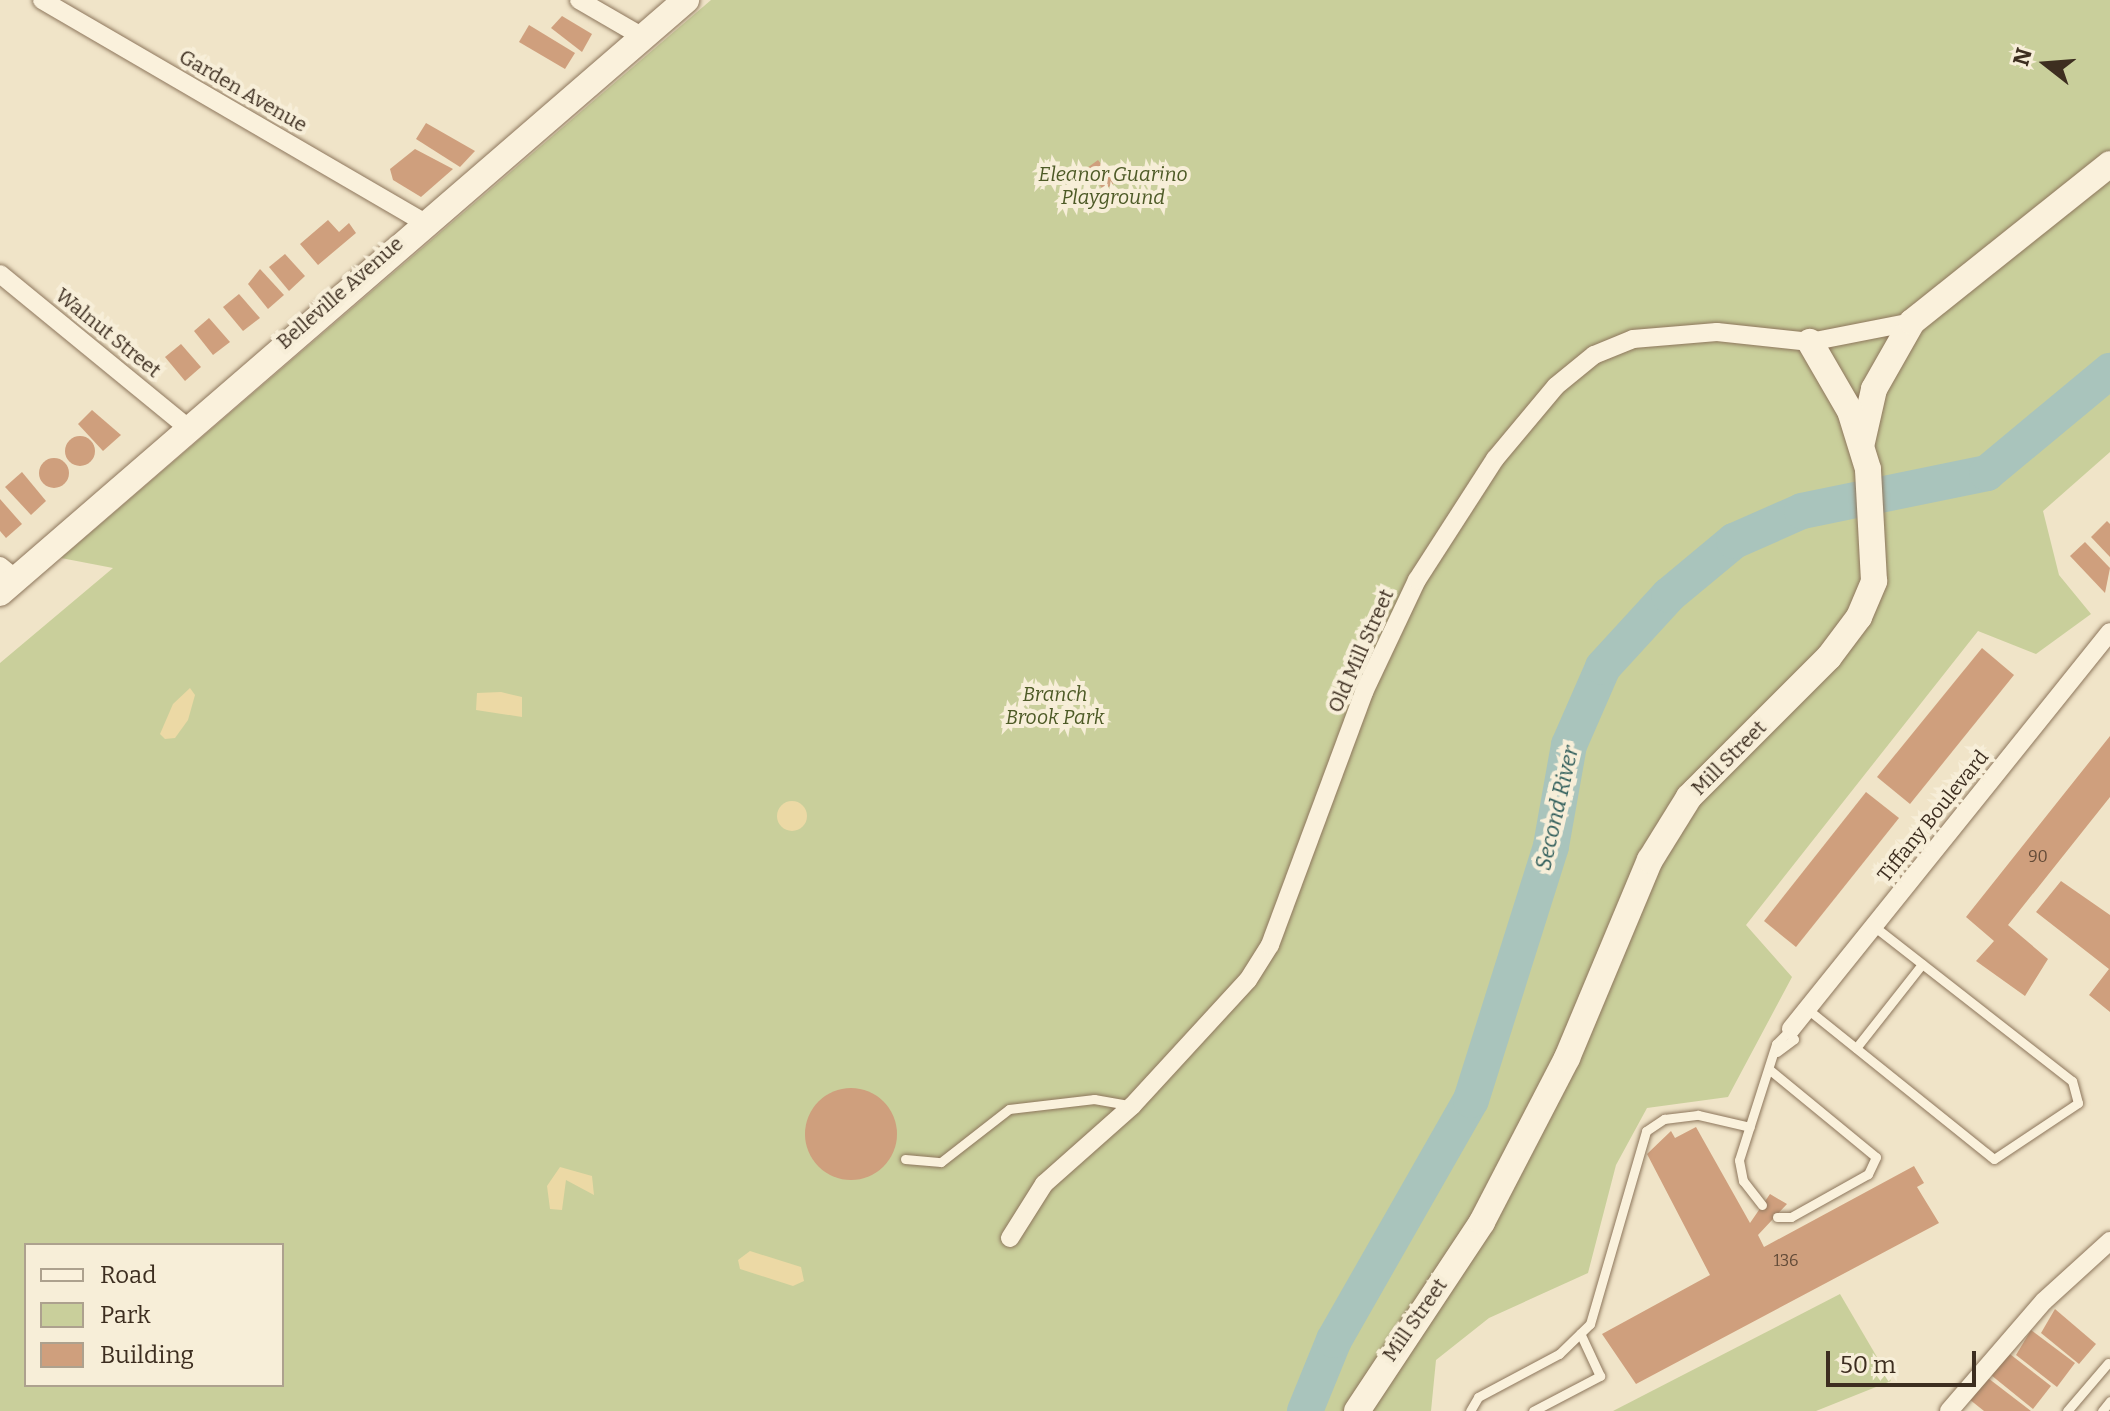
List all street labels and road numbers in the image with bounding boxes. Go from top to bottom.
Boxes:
street label: Garden Avenue [175,45,311,137]
street label: Belleville Avenue [272,232,408,354]
street label: Walnut Street [51,283,165,383]
street label: Old Mill Street [1323,586,1399,716]
street label: Mill Street [1687,716,1771,800]
street label: Tiffany Boulevard [1873,745,1993,887]
street label: Mill Street [1378,1274,1452,1366]

